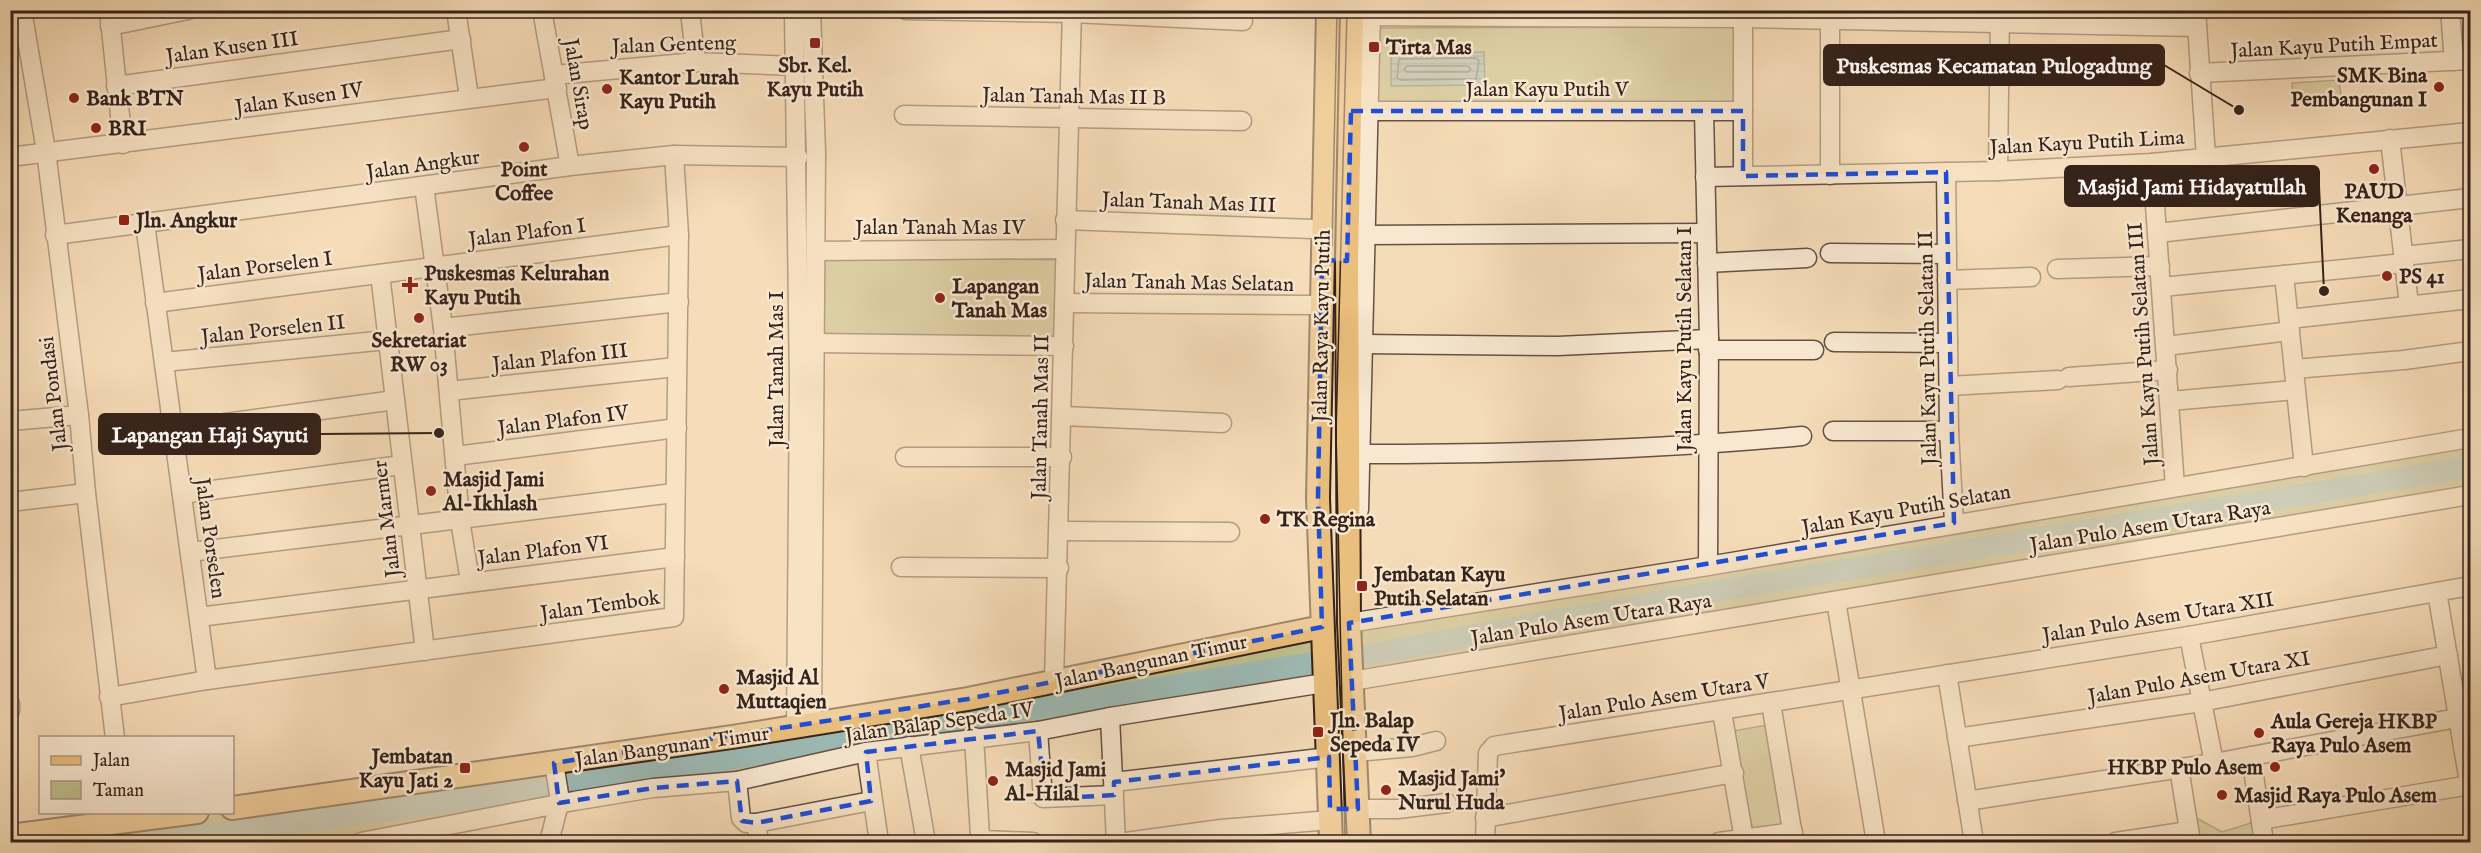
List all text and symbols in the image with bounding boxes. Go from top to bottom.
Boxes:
street label: Jalan Kusen III [162,26,300,71]
street label: Jalan Kayu Putih Empat [2228,28,2438,66]
street label: Jalan Genteng [609,30,737,61]
street label: Jalan Sirap [556,35,599,132]
place label: Tirta Mas [1385,35,1472,62]
marker: Sbr. Kel. Kayu Putih [808,36,822,50]
marker: Tirta Mas [1367,40,1381,54]
callout: Puskesmas Kecamatan Pulogadung [1824,45,2164,85]
place label: Sbr. Kel. Kayu Putih [767,53,864,104]
text: Puskesmas Kecamatan Pulogadung [1836,53,2153,81]
place label: SMK Bina Pembangunan I [2291,63,2428,114]
place label: Kantor Lurah Kayu Putih [619,65,740,116]
street label: Jalan Kusen IV [231,77,366,122]
street label: Jalan Kayu Putih V [1464,77,1630,104]
marker: SMK Bina Pembangunan I [2432,80,2446,94]
marker: Kantor Lurah Kayu Putih [600,82,614,96]
street label: Jalan Tanah Mas II B [980,82,1166,113]
place label: Bank BTN [86,86,184,113]
marker: Bank BTN [67,91,81,105]
place label: BRI [108,116,147,143]
marker: BRI [89,121,103,135]
street label: Jalan Kayu Putih Lima [1987,125,2186,162]
marker: Point Coffee [517,140,531,154]
street label: Jalan Angkur [363,144,482,187]
place label: Point Coffee [495,157,553,208]
marker: PAUD Kenanga [2367,162,2381,176]
callout: Masjid Jami Hidayatullah [2065,166,2319,206]
text: Masjid Jami Hidayatullah [2077,174,2307,202]
place label: PAUD Kenanga [2336,179,2413,230]
street label: Jalan Tanah Mas III [1099,187,1277,220]
place label: Jln. Angkur [133,208,238,235]
marker: Jln. Angkur [117,213,131,227]
street label: Jalan Plafon I [465,213,587,254]
street label: Jalan Tanah Mas IV [853,215,1026,242]
street label: Jalan Kayu Putih Selatan III [2123,221,2167,468]
street label: Jalan Kayu Putih Selatan I [1672,226,1699,454]
street label: Jalan Raya Kayu Putih [1307,229,1338,425]
street label: Jalan Kayu Putih Selatan II [1913,230,1944,467]
street label: Jalan Porselen I [194,246,334,289]
place label: Puskesmas Kelurahan Kayu Putih [424,261,609,312]
place label: PS 41 [2399,264,2445,291]
street label: Jalan Tanah Mas Selatan [1082,268,1294,299]
marker: PS 41 [2380,269,2394,283]
place label: Lapangan Tanah Mas [951,274,1047,325]
marker: Puskesmas Kelurahan Kayu Putih [401,276,419,294]
street label: Jalan Tanah Mas I [764,291,791,449]
marker: Lapangan Tanah Mas [933,291,947,305]
street label: Jalan Porselen II [198,310,346,352]
marker: Sekretariat RW 03 [412,311,426,325]
place label: Sekretariat RW 03 [372,328,467,379]
street label: Jalan Tanah Mas II [1027,334,1056,502]
street label: Jalan Pondasi [34,335,75,455]
street label: Jalan Plafon III [489,338,629,379]
street label: Jalan Plafon IV [494,400,632,443]
callout: Lapangan Haji Sayuti [99,414,320,454]
text: Lapangan Haji Sayuti [112,422,309,450]
street label: Jalan Marmer [367,458,408,581]
place label: Masjid Jami Al-Ikhlash [442,467,545,518]
street label: Jalan Porselen [187,474,231,600]
street label: Jalan Kayu Putih Selatan [1798,479,2013,543]
marker: Masjid Jami Al-Ikhlash [424,484,438,498]
street label: Jalan Pulo Asem Utara Raya [2026,495,2273,560]
place label: TK Regina [1276,507,1376,534]
marker: TK Regina [1258,512,1272,526]
street label: Jalan Plafon VI [474,530,610,573]
place label: Jembatan Kayu Putih Selatan [1371,562,1506,613]
marker: Jembatan Kayu Putih Selatan [1355,579,1369,593]
street label: Jalan Tembok [537,585,663,629]
street label: Jalan Pulo Asem Utara XII [2038,587,2276,650]
street label: Jalan Pulo Asem Utara Raya [1467,588,1714,653]
street label: Jalan Bangunan Timur [1051,629,1250,696]
street label: Jalan Pulo Asem Utara XI [2084,646,2313,712]
place label: Masjid Al Muttaqien [736,665,827,716]
street label: Jalan Pulo Asem Utara V [1555,668,1773,729]
marker: Masjid Al Muttaqien [717,682,731,696]
street label: Jalan Balap Sepeda IV [841,697,1037,750]
place label: Jln. Balap Sepeda IV [1327,708,1420,759]
place label: Aula Gereja HKBP Raya Pulo Asem [2270,709,2438,760]
street label: Jalan Bangunan Timur [571,720,771,775]
marker: Jln. Balap Sepeda IV [1311,725,1325,739]
marker: Aula Gereja HKBP Raya Pulo Asem [2252,726,2266,740]
legend [39,736,234,814]
place label: Jembatan Kayu Jati 2 [359,744,453,795]
text: Jalan [91,750,130,773]
place label: HKBP Pulo Asem [2107,755,2264,782]
place label: Masjid Jami Al-Hilal [1004,757,1107,808]
marker: HKBP Pulo Asem [2268,760,2282,774]
marker: Jembatan Kayu Jati 2 [458,761,472,775]
place label: Masjid Jami' Nurul Huda [1397,766,1505,817]
marker: Masjid Jami Al-Hilal [986,774,1000,788]
text: Taman [93,780,144,803]
marker: Masjid Jami' Nurul Huda [1379,783,1393,797]
place label: Masjid Raya Pulo Asem [2234,783,2438,810]
marker: Masjid Raya Pulo Asem [2215,788,2229,802]

